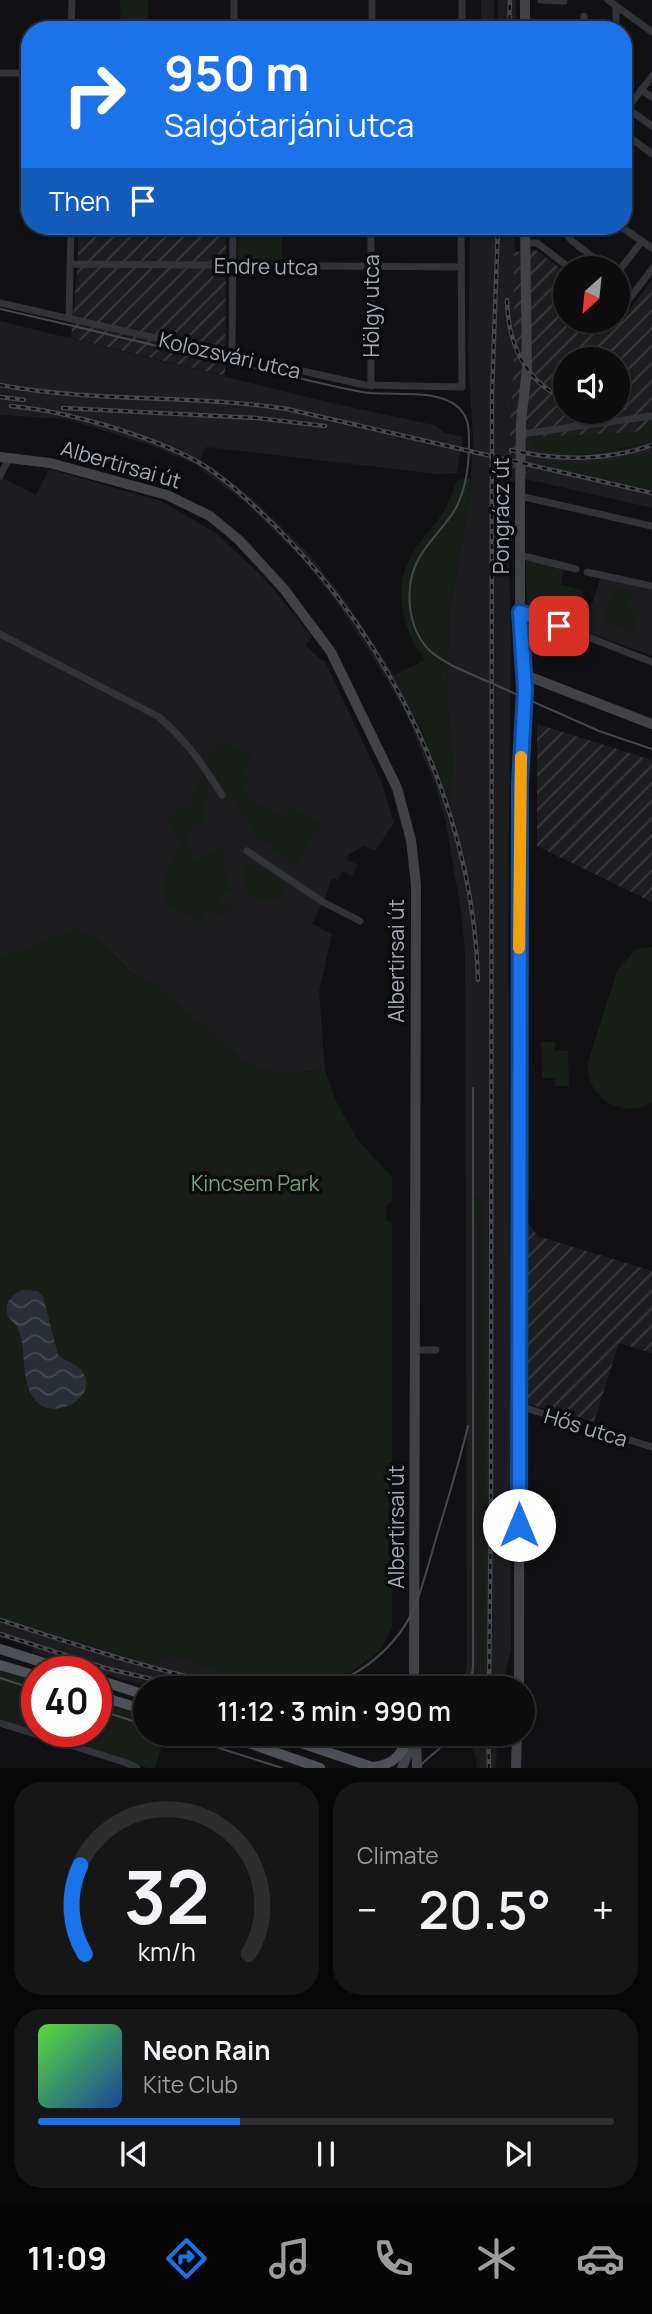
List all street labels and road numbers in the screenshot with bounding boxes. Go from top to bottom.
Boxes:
street label: Endre utca [214,251,318,281]
street label: Hölgy utca [357,254,385,358]
street label: Kolozsvári utca [156,325,304,385]
street label: Albertirsai út [58,434,184,494]
street label: Pongrácz út [487,458,515,574]
street label: Albertirsai út [382,899,410,1023]
street label: Hős utca [541,1401,631,1453]
street label: Albertirsai út [382,1465,410,1589]

